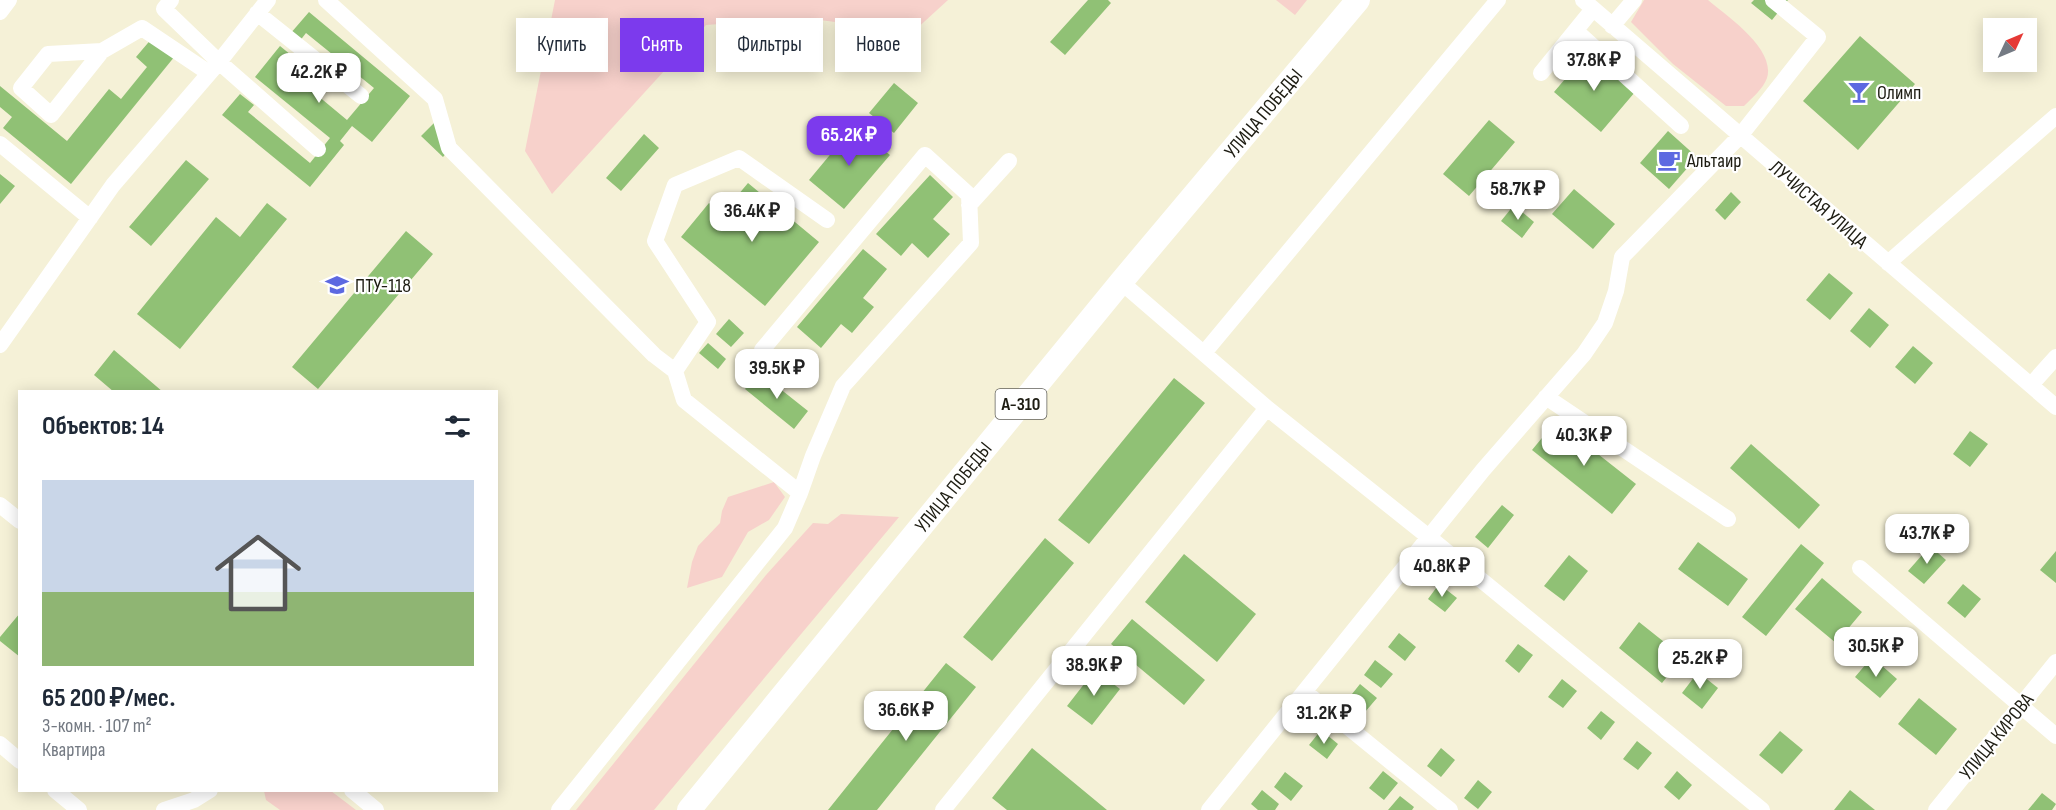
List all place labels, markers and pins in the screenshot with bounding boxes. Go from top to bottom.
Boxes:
pin: 37.8K ₽ [1539,41,1649,92]
pin: 42.2K ₽ [264,53,374,104]
bar icon: Олимп [1846,79,1872,105]
place label: Олимп [1877,81,1921,105]
pin: 65.2K ₽ [794,116,904,167]
cafe icon: Альтаир [1656,147,1682,173]
place label: Альтаир [1686,149,1742,173]
pin: 58.7K ₽ [1463,170,1573,221]
pin: 36.4K ₽ [697,192,807,243]
school or university icon: ПТУ-118 [324,272,350,298]
place label: ПТУ-118 [355,274,411,298]
pin: 39.5K ₽ [722,349,832,400]
pin: 40.3K ₽ [1529,416,1639,467]
pin: 43.7K ₽ [1872,514,1982,565]
pin: 40.8K ₽ [1387,547,1497,598]
pin: 30.5K ₽ [1821,627,1931,678]
pin: 25.2K ₽ [1645,639,1755,690]
pin: 38.9K ₽ [1039,646,1149,697]
pin: 36.6K ₽ [851,691,961,742]
pin: 31.2K ₽ [1269,694,1379,745]

